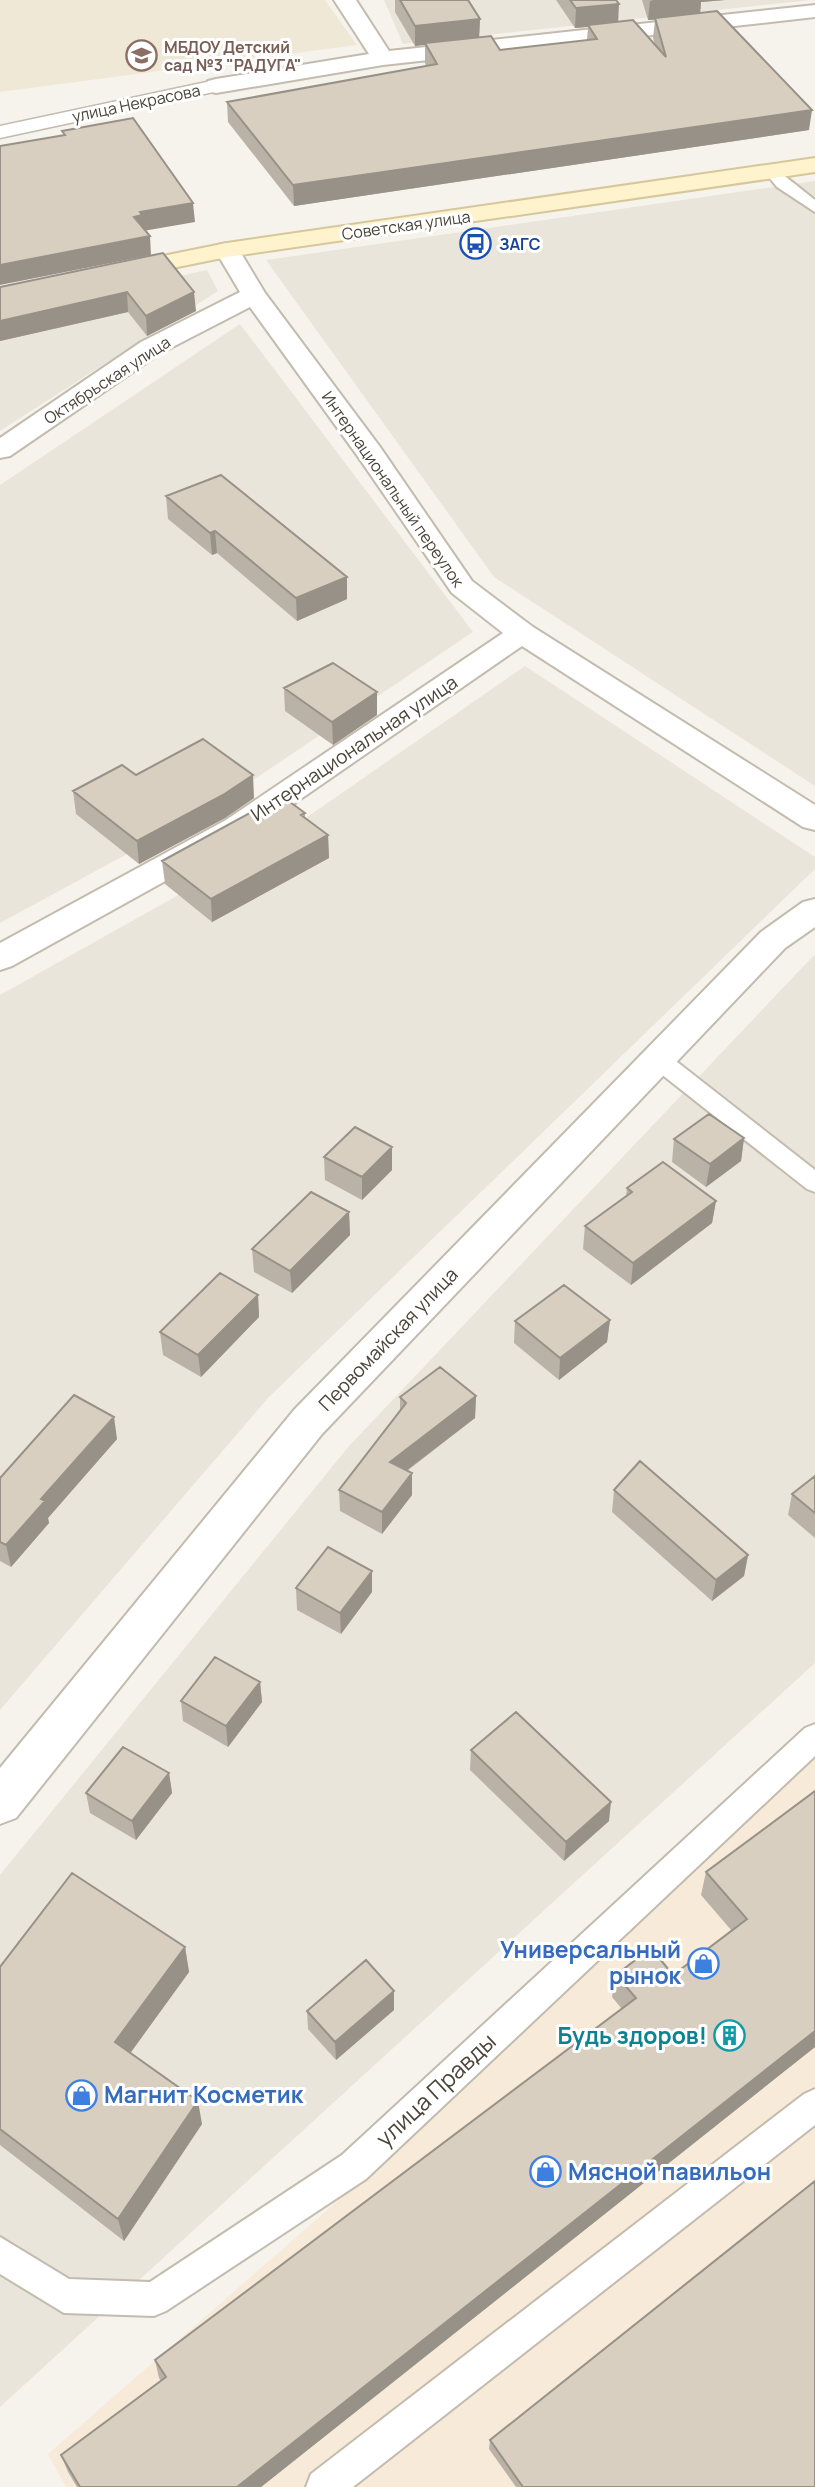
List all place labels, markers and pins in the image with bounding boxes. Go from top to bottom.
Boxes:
place label: МБДОУ Детский сад №3 "РАДУГА" [164,36,302,76]
school or university icon: МБДОУ Детский сад №3 "РАДУГА" [124,39,158,73]
bus stop icon: ЗАГС [459,227,493,261]
place label: ЗАГС [499,233,541,255]
place label: Универсальный рынок [500,1933,682,1991]
shop icon: Универсальный рынок [687,1946,721,1980]
place label: Будь здоров! [557,2019,707,2051]
building icon: Будь здоров! [713,2019,747,2053]
shop icon: Магнит Косметик [64,2078,98,2112]
place label: Магнит Косметик [104,2078,304,2110]
shop icon: Мясной павильон [528,2155,562,2189]
place label: Мясной павильон [568,2155,771,2187]

